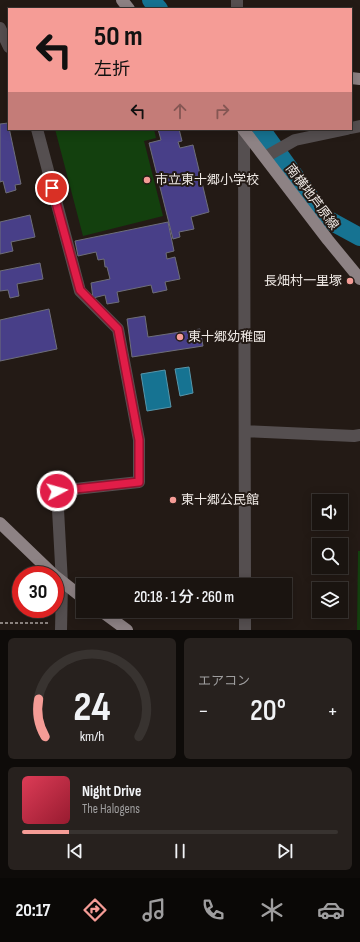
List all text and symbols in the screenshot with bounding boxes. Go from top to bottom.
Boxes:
text: 50 m [94,20,143,53]
icon: left [28,24,80,76]
text: 左折 [94,59,130,80]
icon: left [127,100,149,122]
icon: ahead [169,100,191,122]
icon: right [211,100,233,122]
street label: 南横地芦原線 [282,161,342,233]
pin [35,171,69,205]
place label: 市立東十郷小学校 [155,172,259,188]
marker: 市立東十郷小学校 [142,175,152,185]
icon: arrive [41,177,63,199]
place label: 長畑村一里塚 [264,273,342,289]
marker: 長畑村一里塚 [345,276,355,286]
place label: 東十郷幼稚園 [188,329,266,345]
marker: 東十郷幼稚園 [175,332,185,342]
position arrow [36,470,78,512]
place label: 東十郷公民館 [181,492,259,508]
map controls [312,494,348,618]
button: sound [312,494,348,530]
marker: 東十郷公民館 [168,495,178,505]
button: search [312,538,348,574]
speed limit sign: 30 [12,566,64,618]
button: layers [312,582,348,618]
text: 20:18 · 1 分 · 260 m [134,588,234,607]
text: エアコン [198,673,250,689]
text: 24 [73,682,111,731]
text: 20° [250,693,286,729]
text: − [198,698,209,725]
text: + [327,698,338,725]
text: km/h [80,727,104,744]
text: Night Drive [82,782,141,801]
text: The Halogens [82,801,140,817]
icon: previous [64,840,86,862]
icon: pause [169,840,191,862]
icon: next [274,840,296,862]
icon: directions [81,896,109,924]
icon: music [140,896,168,924]
icon: phone [199,896,227,924]
icon: climate [258,896,286,924]
icon: car [317,896,345,924]
text: 20:17 [15,900,50,921]

